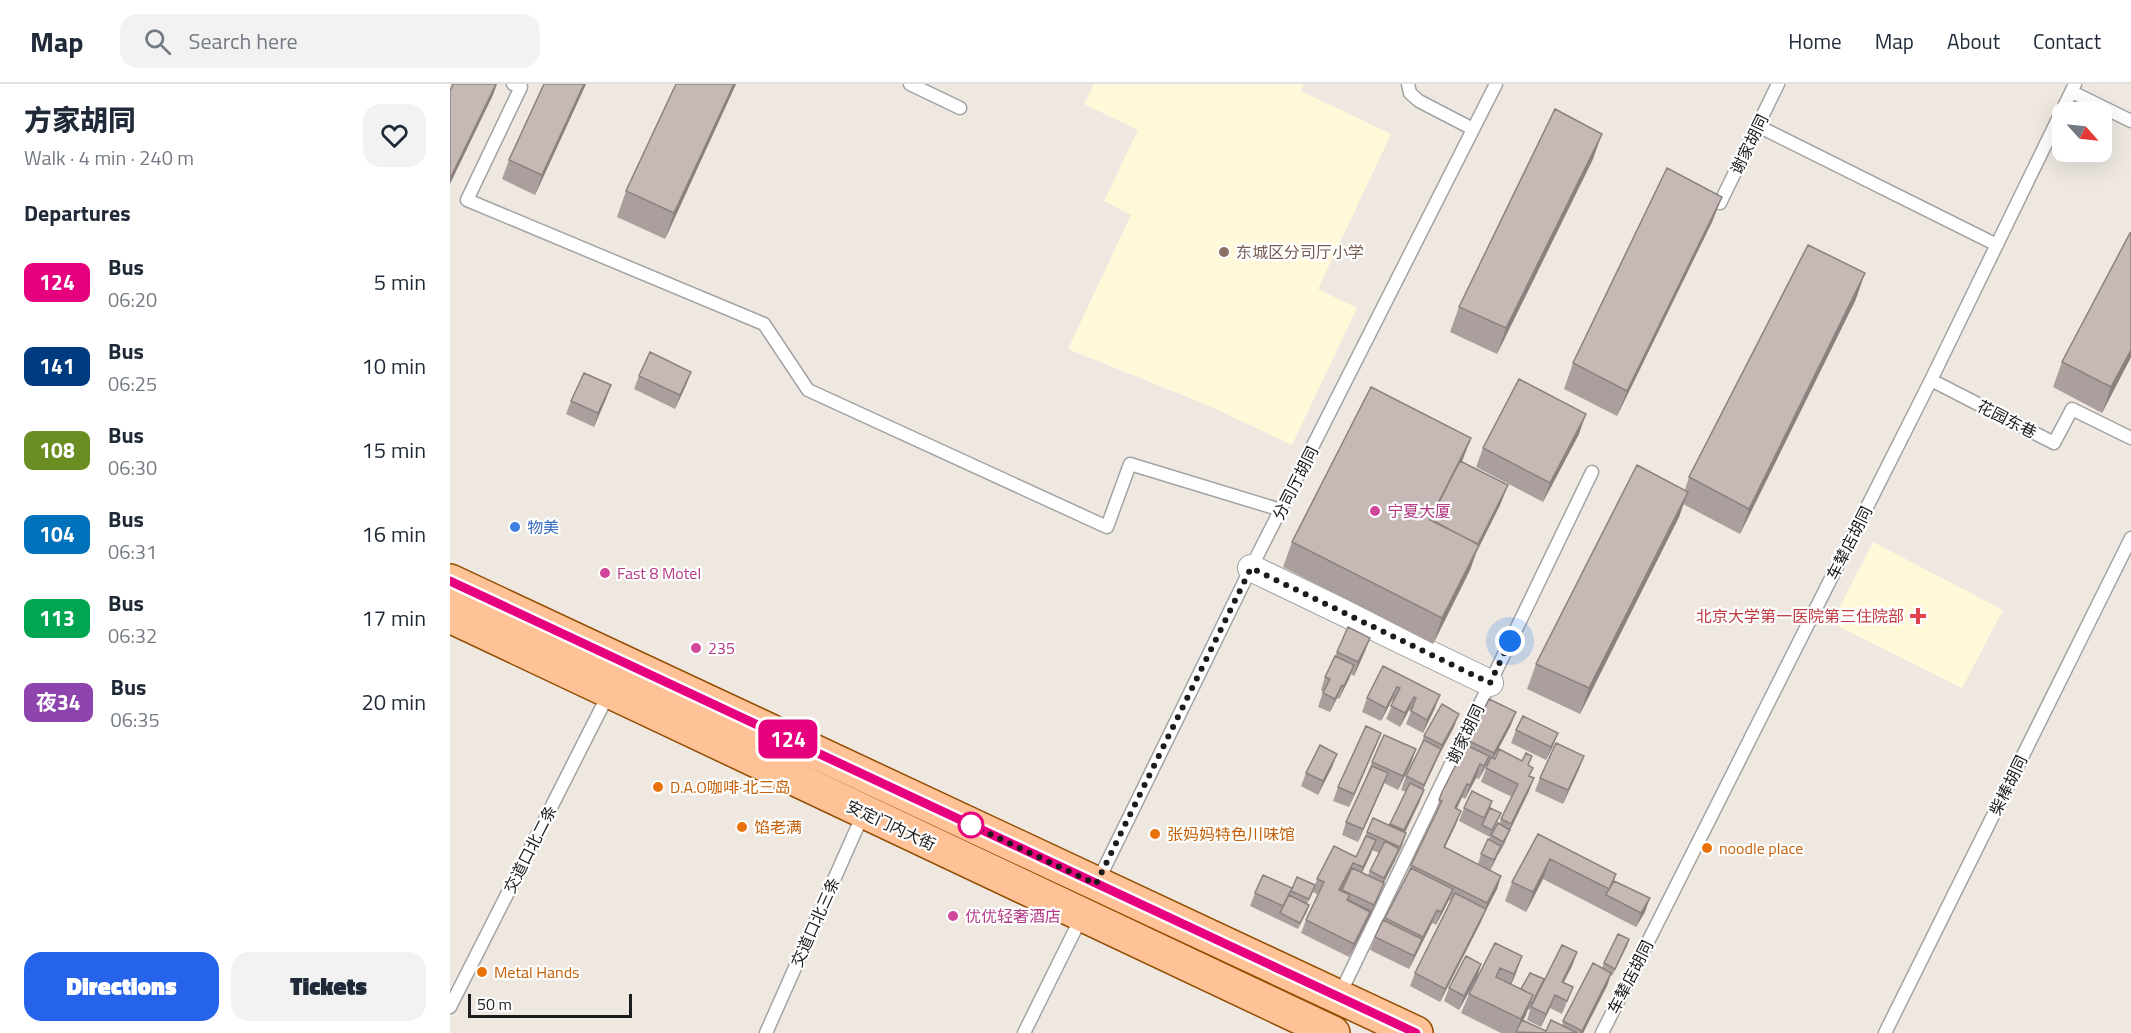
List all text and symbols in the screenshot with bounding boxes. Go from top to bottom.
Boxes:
search box [120,14,540,68]
text: Map [30,20,84,63]
text: Search here [189,24,298,58]
icon: search [141,25,174,58]
text: Home [1788,25,1842,57]
text: Map [1875,25,1914,57]
text: About [1947,25,2000,57]
text: Contact [2033,25,2101,57]
text: 方家胡同 [24,98,136,141]
north arrow [2052,102,2112,162]
map controls [2052,102,2112,162]
button: heart [363,104,426,167]
street label: 谢家胡同 [1724,110,1774,178]
text: Walk · 4 min · 240 m [24,142,194,173]
text: Departures [24,196,131,230]
place label: 东城区分司厅小学 [1236,240,1364,264]
marker: 东城区分司厅小学 [1217,245,1231,259]
text: Bus [108,250,144,284]
text: 5 min [374,265,426,299]
text: 124 [39,266,75,298]
text: 06:20 [108,284,157,315]
text: Bus [108,334,144,368]
text: 10 min [361,349,426,383]
text: 141 [39,350,75,382]
text: 06:25 [108,368,157,399]
street label: 花园东巷 [1973,394,2041,444]
text: Bus [108,418,144,452]
text: 15 min [361,433,426,467]
text: 108 [39,434,75,466]
street label: 分司厅胡同 [1266,442,1324,524]
text: 06:30 [108,452,157,483]
place label: 宁夏大厦 [1387,499,1451,523]
text: Bus [108,502,144,536]
street label: 车辇店胡同 [1820,502,1878,584]
marker: 宁夏大厦 [1368,504,1382,518]
place label: 物美 [527,515,559,539]
text: 16 min [361,517,426,551]
text: 104 [39,518,75,550]
marker: 物美 [508,520,522,534]
text: 06:31 [108,536,157,567]
place label: Fast 8 Motel [617,561,701,585]
marker: Fast 8 Motel [598,566,612,580]
text: Bus [108,586,144,620]
text: 17 min [361,601,426,635]
text: 113 [39,602,75,634]
place label: 北京大学第一医院第三住院部 [1696,604,1904,628]
marker: 北京大学第一医院第三住院部 [1909,607,1927,625]
text: 06:32 [108,620,157,651]
your location [1495,626,1525,656]
place label: 235 [708,636,735,660]
marker: 235 [689,641,703,655]
text: Bus [111,670,146,704]
text: 20 min [361,685,426,719]
text: 夜34 [36,686,81,718]
street label: 谢家胡同 [1440,700,1490,768]
text: 06:35 [111,704,160,735]
line badge: 124 [754,720,822,758]
text: 124 [770,723,806,755]
street label: 柴棒胡同 [1983,751,2033,819]
place label: D.A.O咖啡·北三岛 [670,775,790,799]
marker: D.A.O咖啡·北三岛 [651,780,665,794]
street label: 安定门内大街 [842,794,940,856]
street label: 交道口北二条 [498,801,562,897]
unlabelled marker [958,812,984,838]
place label: 馅老满 [754,815,802,839]
marker: 馅老满 [735,820,749,834]
place label: 张妈妈特色川味馆 [1167,822,1295,846]
marker: 张妈妈特色川味馆 [1148,827,1162,841]
place label: noodle place [1719,836,1803,860]
marker: noodle place [1700,841,1714,855]
street label: 交道口北三条 [785,873,845,971]
place label: 优优轻奢酒店 [965,904,1061,928]
marker: 优优轻奢酒店 [946,909,960,923]
street label: 车辇店胡同 [1601,936,1659,1018]
button: Directions [24,952,219,1021]
button: Tickets [231,952,426,1021]
place label: Metal Hands [494,960,580,984]
marker: Metal Hands [475,965,489,979]
scale bar [468,991,632,1018]
text: 50 m [477,992,512,1016]

